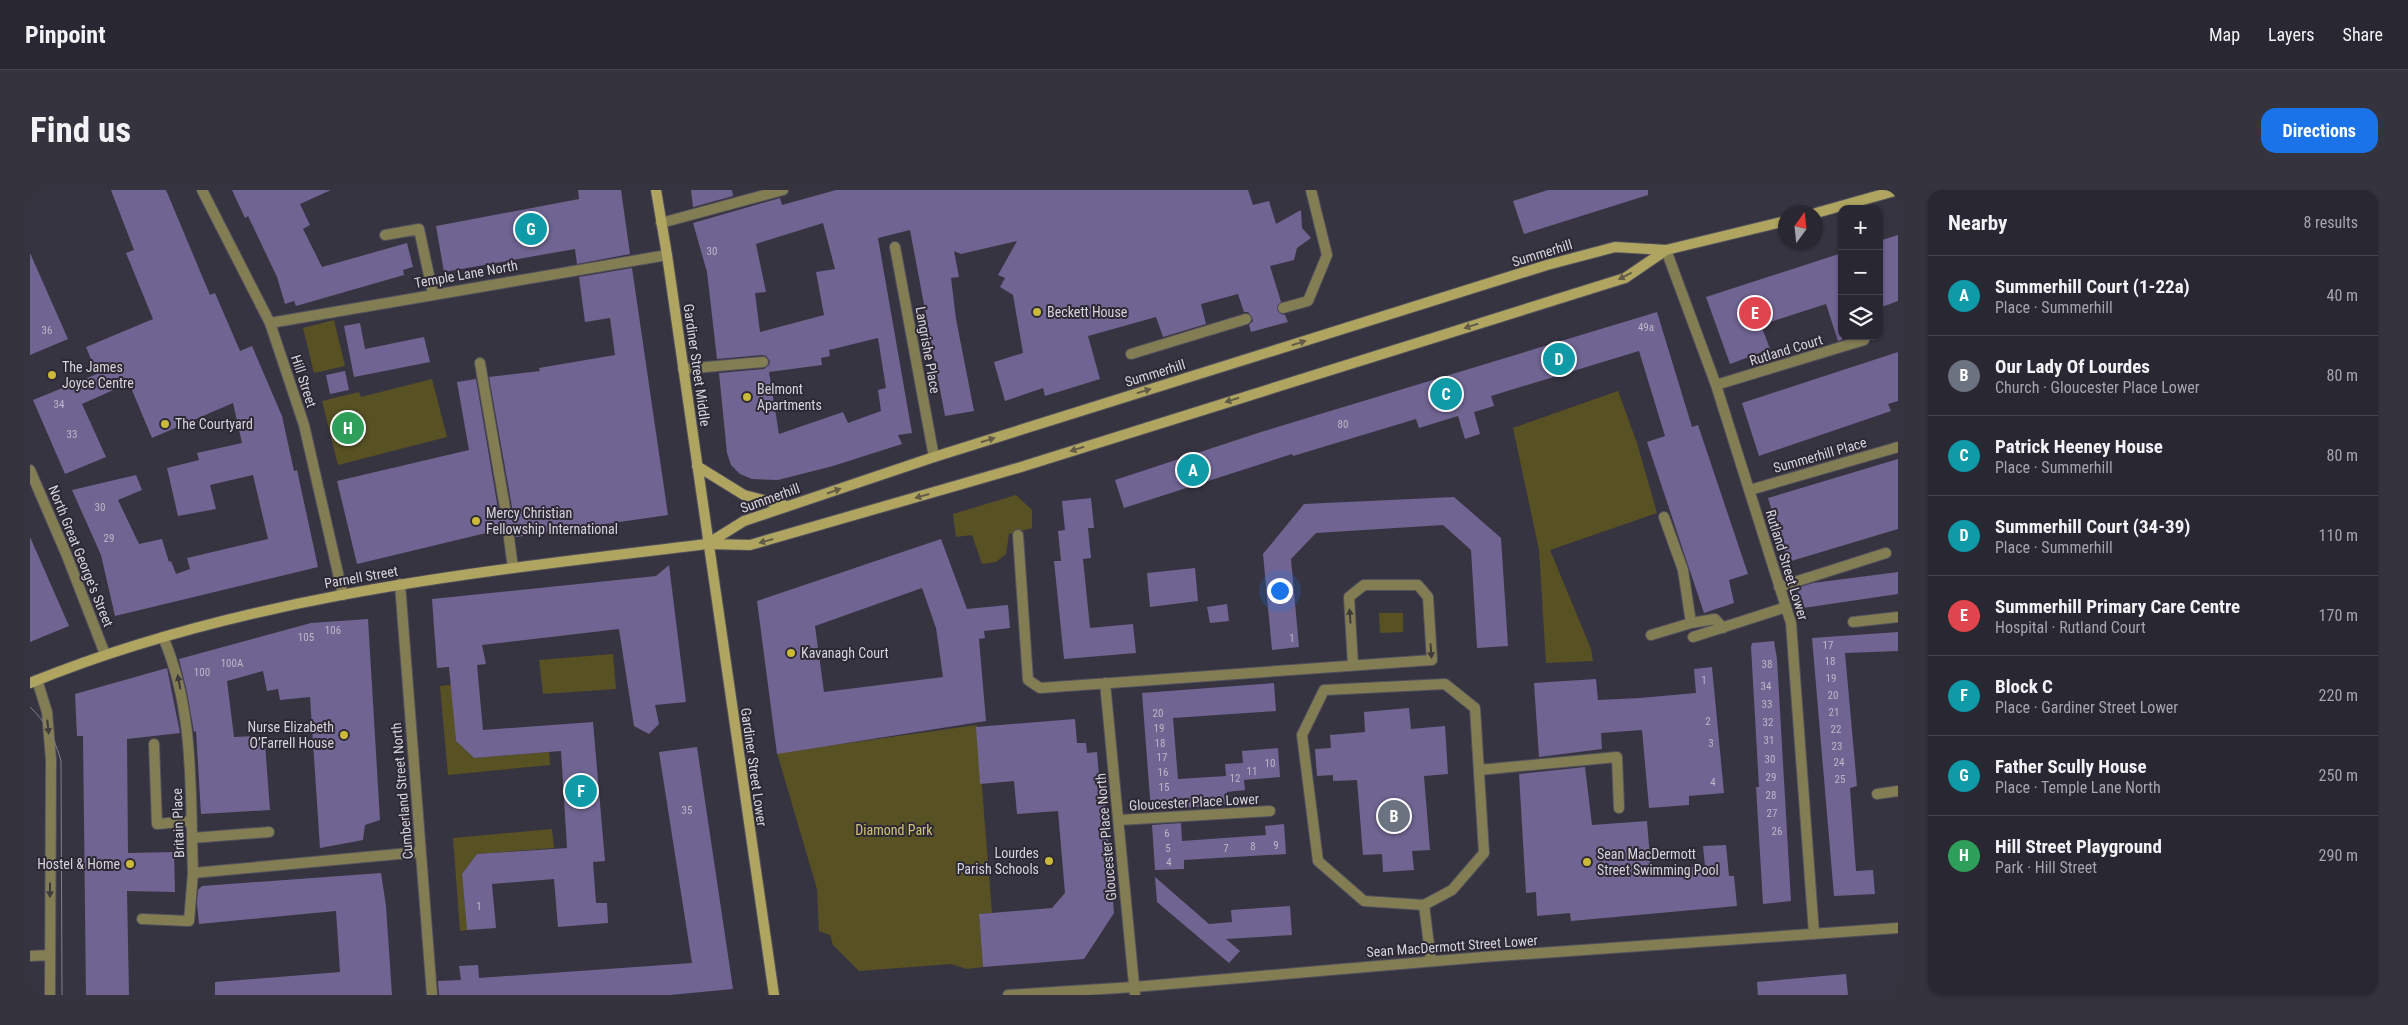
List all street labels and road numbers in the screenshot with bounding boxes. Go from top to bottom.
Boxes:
street label: Summerhill [1510,236,1574,270]
street label: Temple Lane North [413,257,519,291]
street label: Gardiner Street Middle [680,303,714,428]
street label: Langrishe Place [912,305,944,395]
street label: Rutland Court [1747,331,1825,369]
street label: Hill Street [288,353,320,409]
street label: Summerhill [1123,356,1187,390]
street label: Summerhill Place [1772,434,1869,476]
street label: Summerhill [738,480,802,516]
street label: North Great George's Street [45,483,117,629]
street label: Rutland Street Lower [1763,508,1811,622]
street label: Parnell Street [323,563,399,591]
street label: Gardiner Street Lower [738,707,770,827]
street label: Cumberland Street North [388,722,416,860]
street label: Gloucester Place North [1092,773,1120,901]
street label: Britain Place [169,787,187,858]
street label: Gloucester Place Lower [1128,791,1260,813]
street label: Sean MacDermott Street Lower [1366,932,1538,960]

